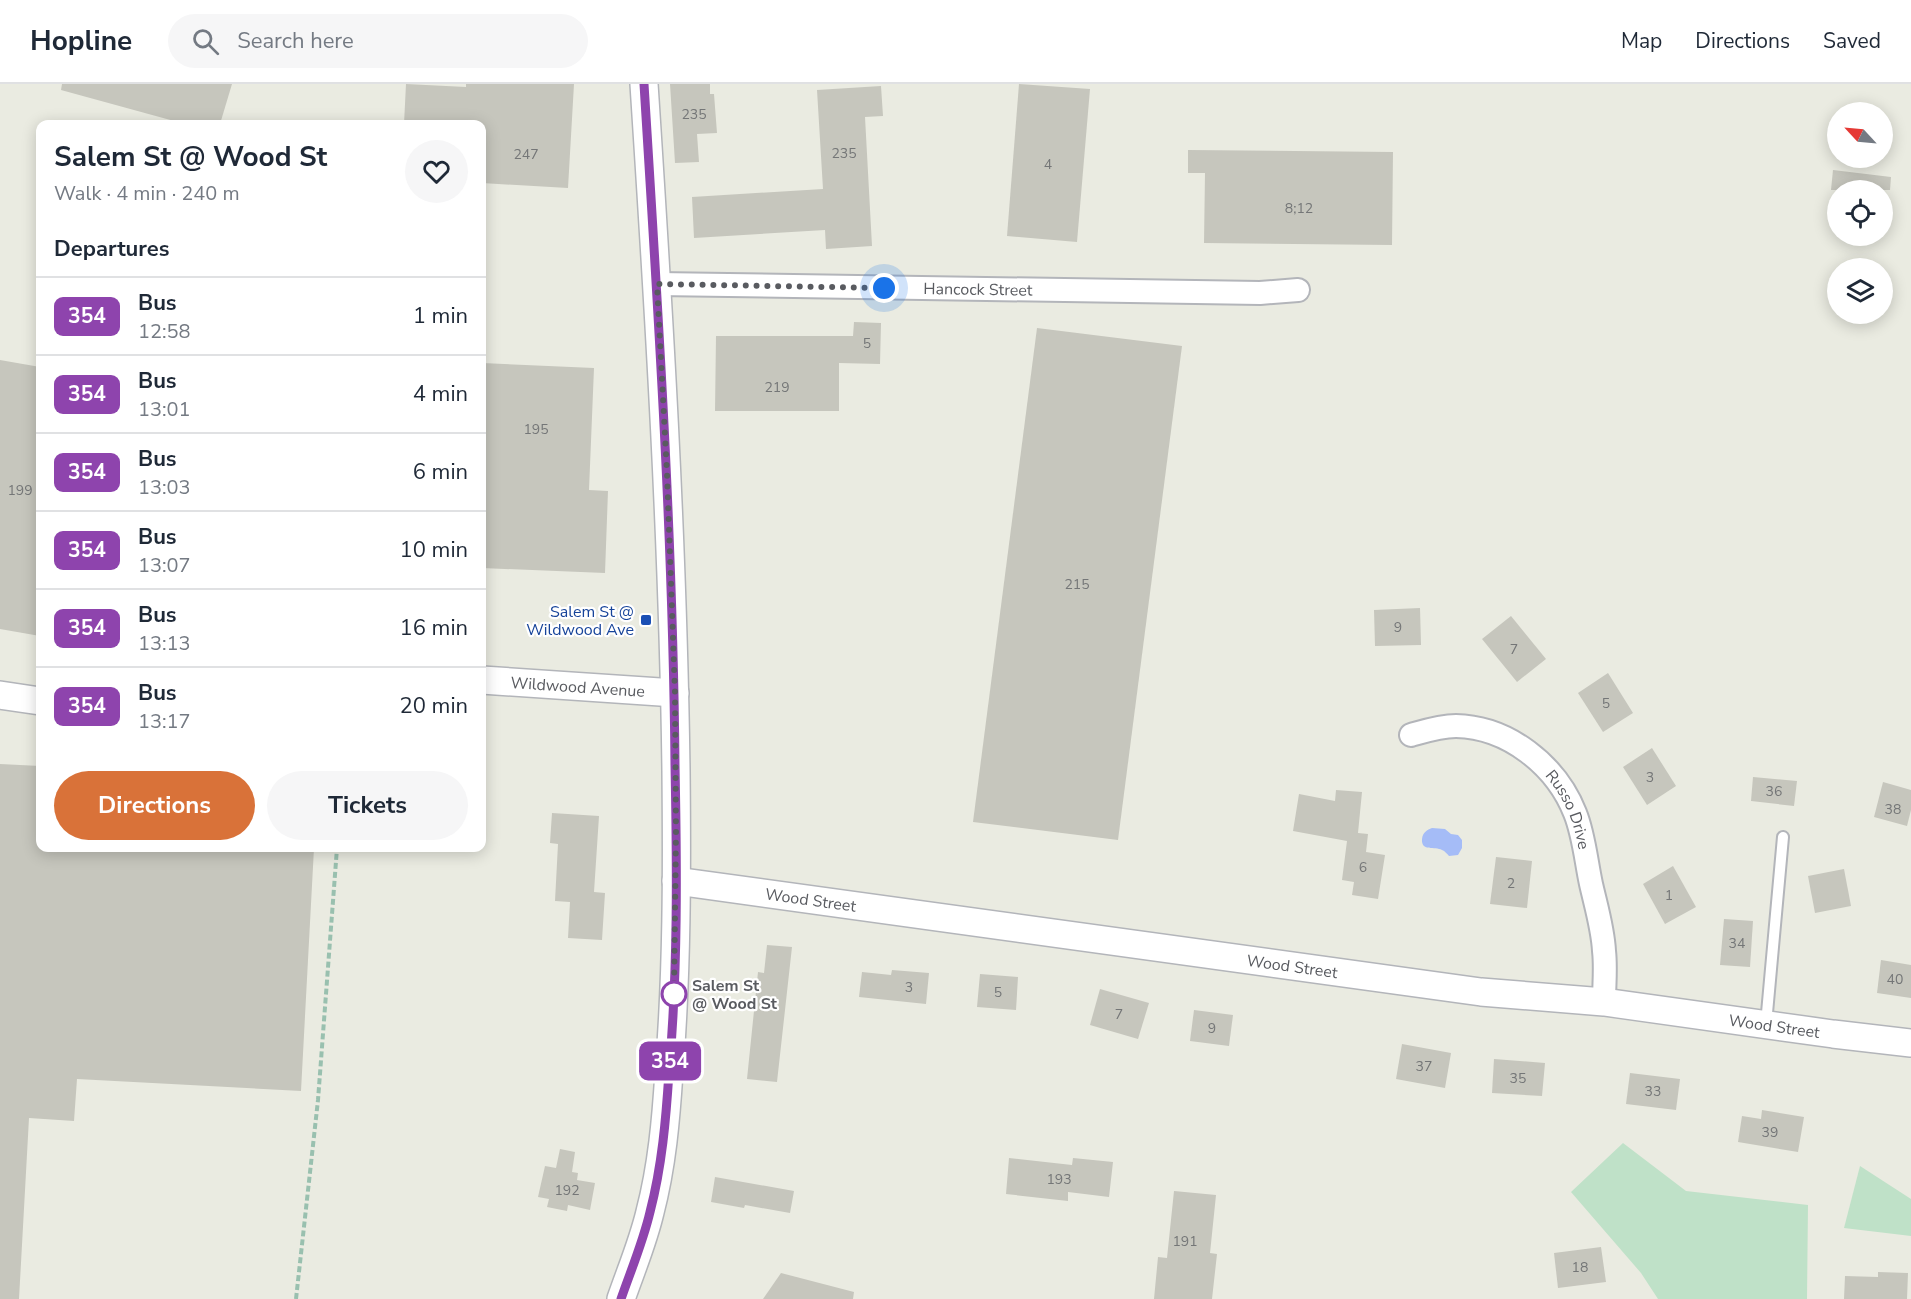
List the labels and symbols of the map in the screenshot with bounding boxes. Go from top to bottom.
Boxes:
north arrow [1827,102,1893,168]
house number: 235 [681,105,707,124]
house number: 235 [831,144,857,163]
house number: 247 [513,145,539,164]
house number: 4 [1044,155,1052,174]
house number: 8;12 [1285,199,1313,218]
your location [869,273,899,303]
street label: Hancock Street [923,278,1033,302]
house number: 5 [863,334,871,353]
house number: 219 [764,378,790,397]
house number: 195 [523,420,549,439]
house number: 199 [7,481,33,500]
house number: 215 [1064,575,1090,594]
place label: Salem St @ Wildwood Ave [526,601,634,641]
marker: Salem St @ Wildwood Ave [639,613,653,627]
house number: 9 [1394,618,1402,637]
house number: 7 [1510,640,1518,659]
street label: Wildwood Avenue [510,672,646,703]
house number: 5 [1602,694,1610,713]
street label: Russo Drive [1540,765,1594,851]
house number: 3 [1646,768,1654,787]
house number: 36 [1766,782,1782,801]
house number: 38 [1885,800,1901,819]
house number: 6 [1359,858,1367,877]
house number: 2 [1507,874,1515,893]
street label: Wood Street [764,883,858,918]
house number: 1 [1665,886,1673,905]
house number: 34 [1729,934,1745,953]
street label: Wood Street [1245,950,1339,984]
house number: 40 [1887,970,1903,989]
place label: Salem St @ Wood St [692,975,778,1015]
house number: 3 [905,978,913,997]
marker: Salem St @ Wood St [661,981,687,1007]
house number: 5 [994,983,1002,1002]
house number: 7 [1115,1005,1123,1024]
street label: Wood Street [1727,1010,1821,1044]
house number: 9 [1208,1019,1216,1038]
line badge: 354 [636,1042,704,1080]
house number: 37 [1416,1057,1432,1076]
house number: 35 [1510,1069,1526,1088]
house number: 33 [1645,1082,1661,1101]
house number: 39 [1762,1123,1778,1142]
house number: 193 [1046,1170,1072,1189]
house number: 192 [554,1181,580,1200]
house number: 191 [1172,1232,1198,1251]
house number: 18 [1572,1258,1588,1277]

